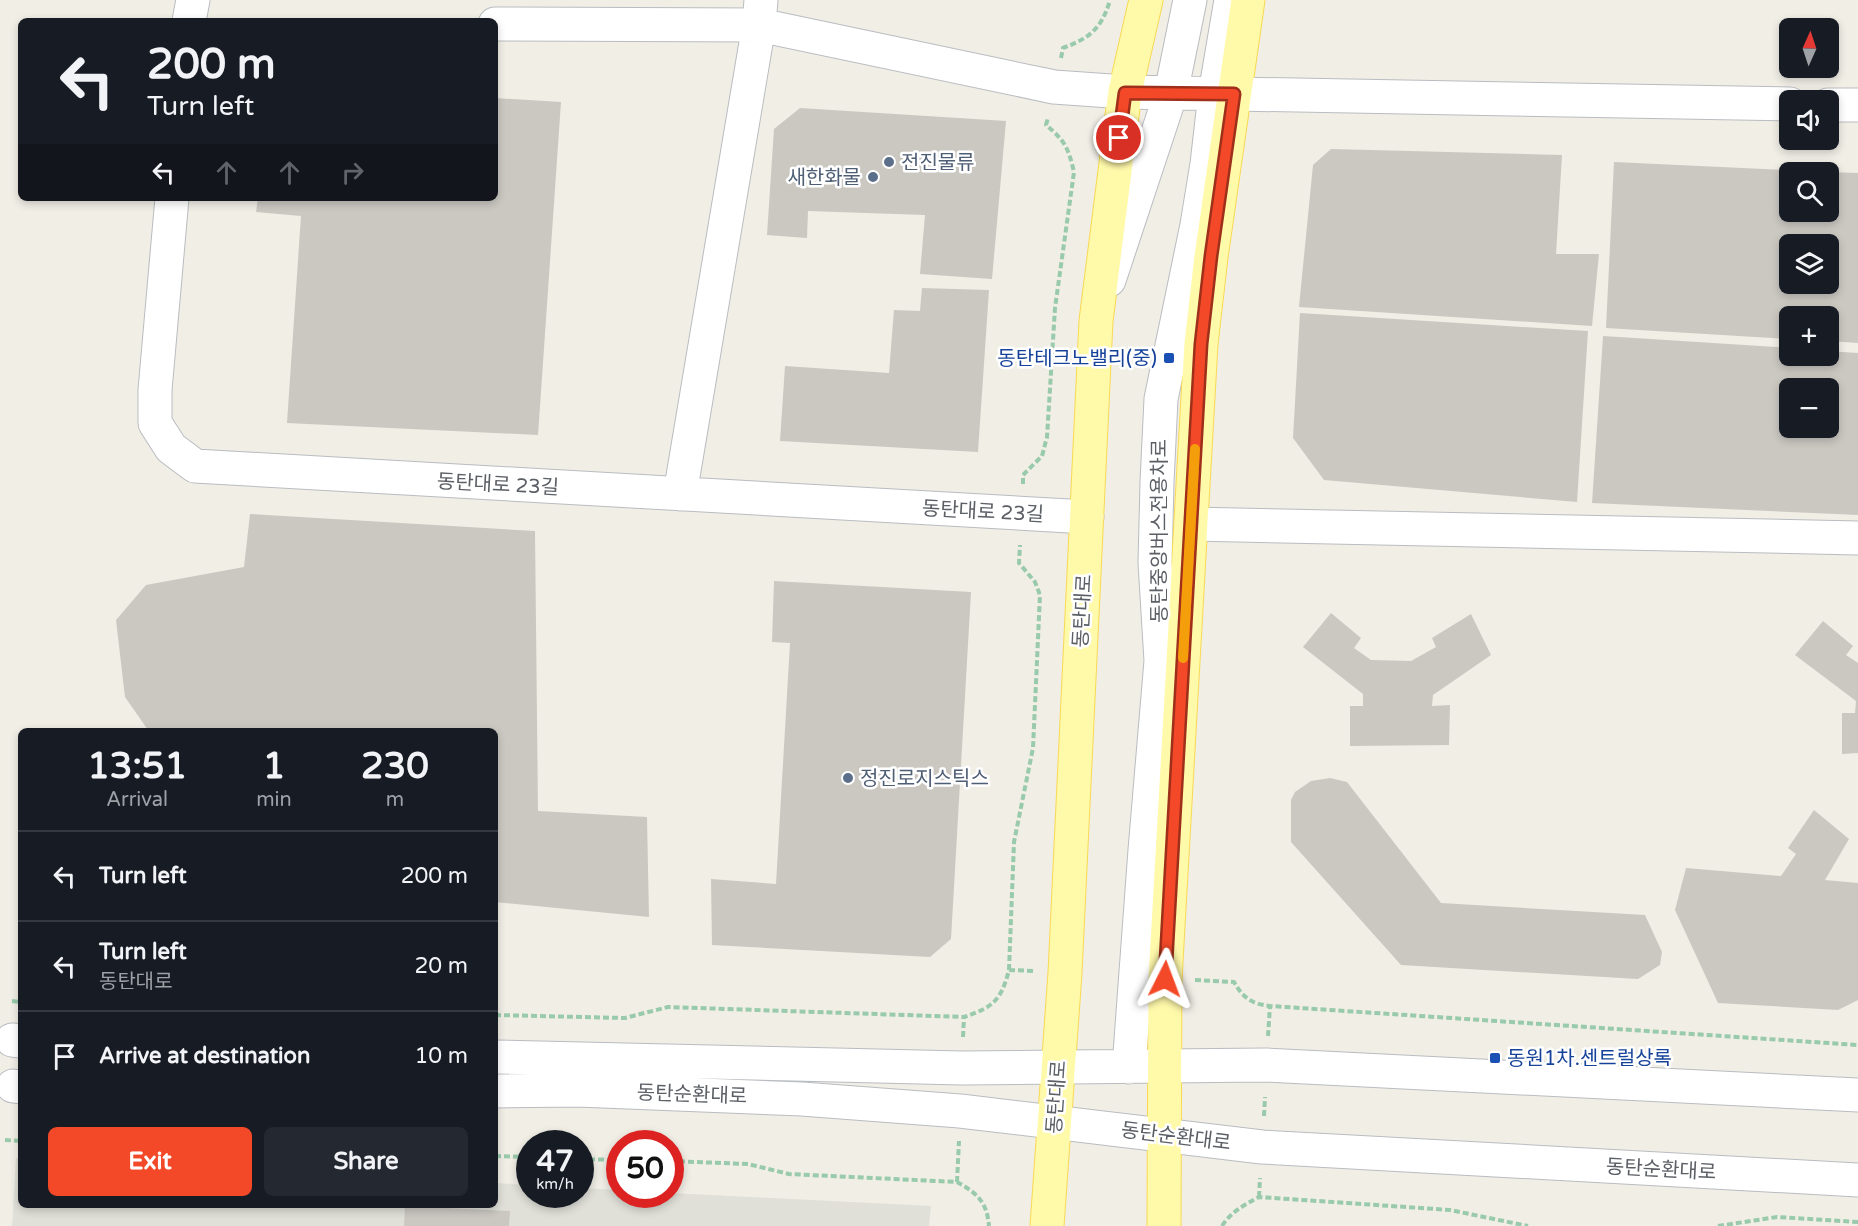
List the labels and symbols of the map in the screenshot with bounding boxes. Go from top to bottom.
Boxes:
north arrow [1779,18,1839,78]
pin [1093,112,1144,163]
place label: 전진물류 [901,151,975,175]
marker: 전진물류 [882,155,896,169]
place label: 새한화물 [787,166,861,190]
marker: 새한화물 [866,170,880,184]
place label: 동탄테크노밸리(중) [997,347,1157,371]
marker: 동탄테크노밸리(중) [1162,351,1176,365]
street label: 동탄중앙버스전용차로 [1148,439,1172,623]
street label: 동탄대로 23길 [436,470,560,500]
street label: 동탄대로 23길 [921,497,1045,527]
street label: 동탄대로 [1069,574,1097,648]
place label: 정진로지스틱스 [860,767,989,791]
marker: 정진로지스틱스 [841,771,855,785]
position arrow [1133,947,1197,1011]
place label: 동원1차.센트럴상록 [1507,1047,1672,1071]
marker: 동원1차.센트럴상록 [1488,1051,1502,1065]
street label: 동탄대로 [1042,1060,1072,1135]
street label: 동탄순환대로 [636,1081,748,1109]
street label: 동탄순환대로 [1120,1118,1232,1156]
speed limit sign: 50 [606,1130,684,1208]
street label: 동탄순환대로 [1605,1155,1717,1185]

